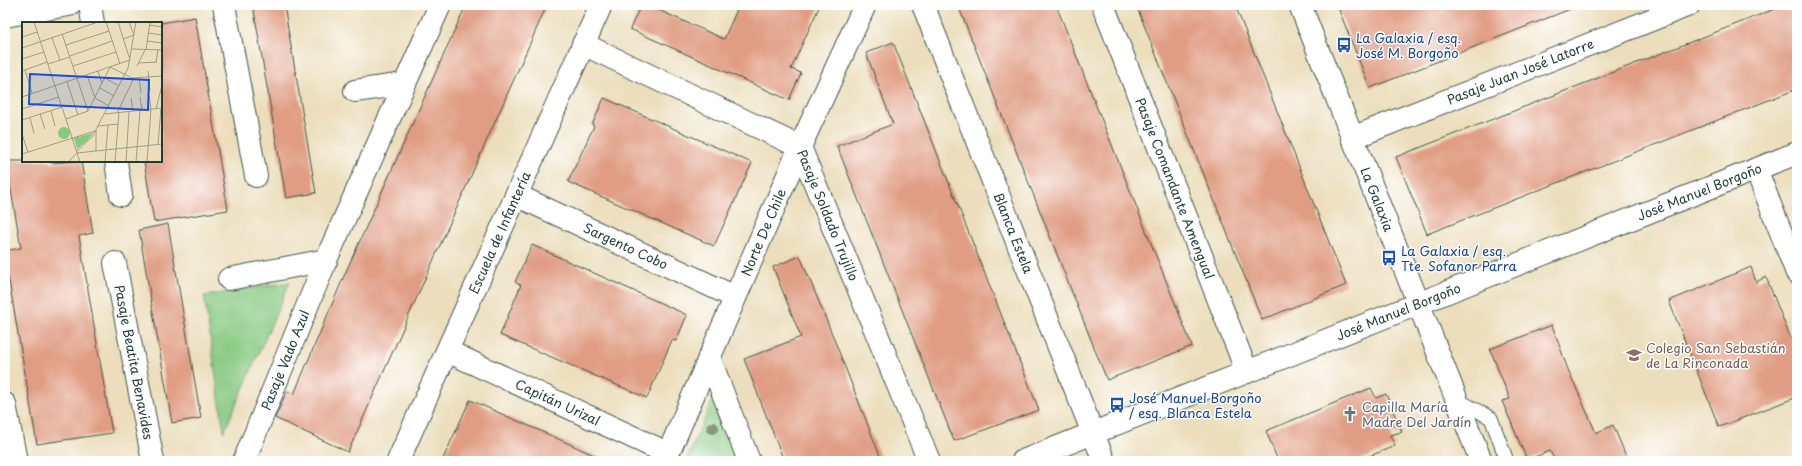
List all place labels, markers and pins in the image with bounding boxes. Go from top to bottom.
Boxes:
place label: La Galaxia / esq. José M. Borgoño [1356,28,1461,62]
bus stop icon: La Galaxia / esq. José M. Borgoño [1335,36,1353,54]
place label: La Galaxia / esq. Tte. Sofanor Parra [1401,241,1517,275]
bus stop icon: La Galaxia / esq. Tte. Sofanor Parra [1380,249,1398,267]
place label: Colegio San Sebastián de La Rinconada [1646,338,1786,372]
school or university icon: Colegio San Sebastián de La Rinconada [1625,346,1643,364]
place label: José Manuel Borgoño / esq. Blanca Estela [1129,388,1262,422]
bus stop icon: José Manuel Borgoño / esq. Blanca Estela [1108,396,1126,414]
place label: Capilla María Madre Del Jardín [1362,397,1471,431]
church icon: Capilla María Madre Del Jardín [1341,405,1359,423]

